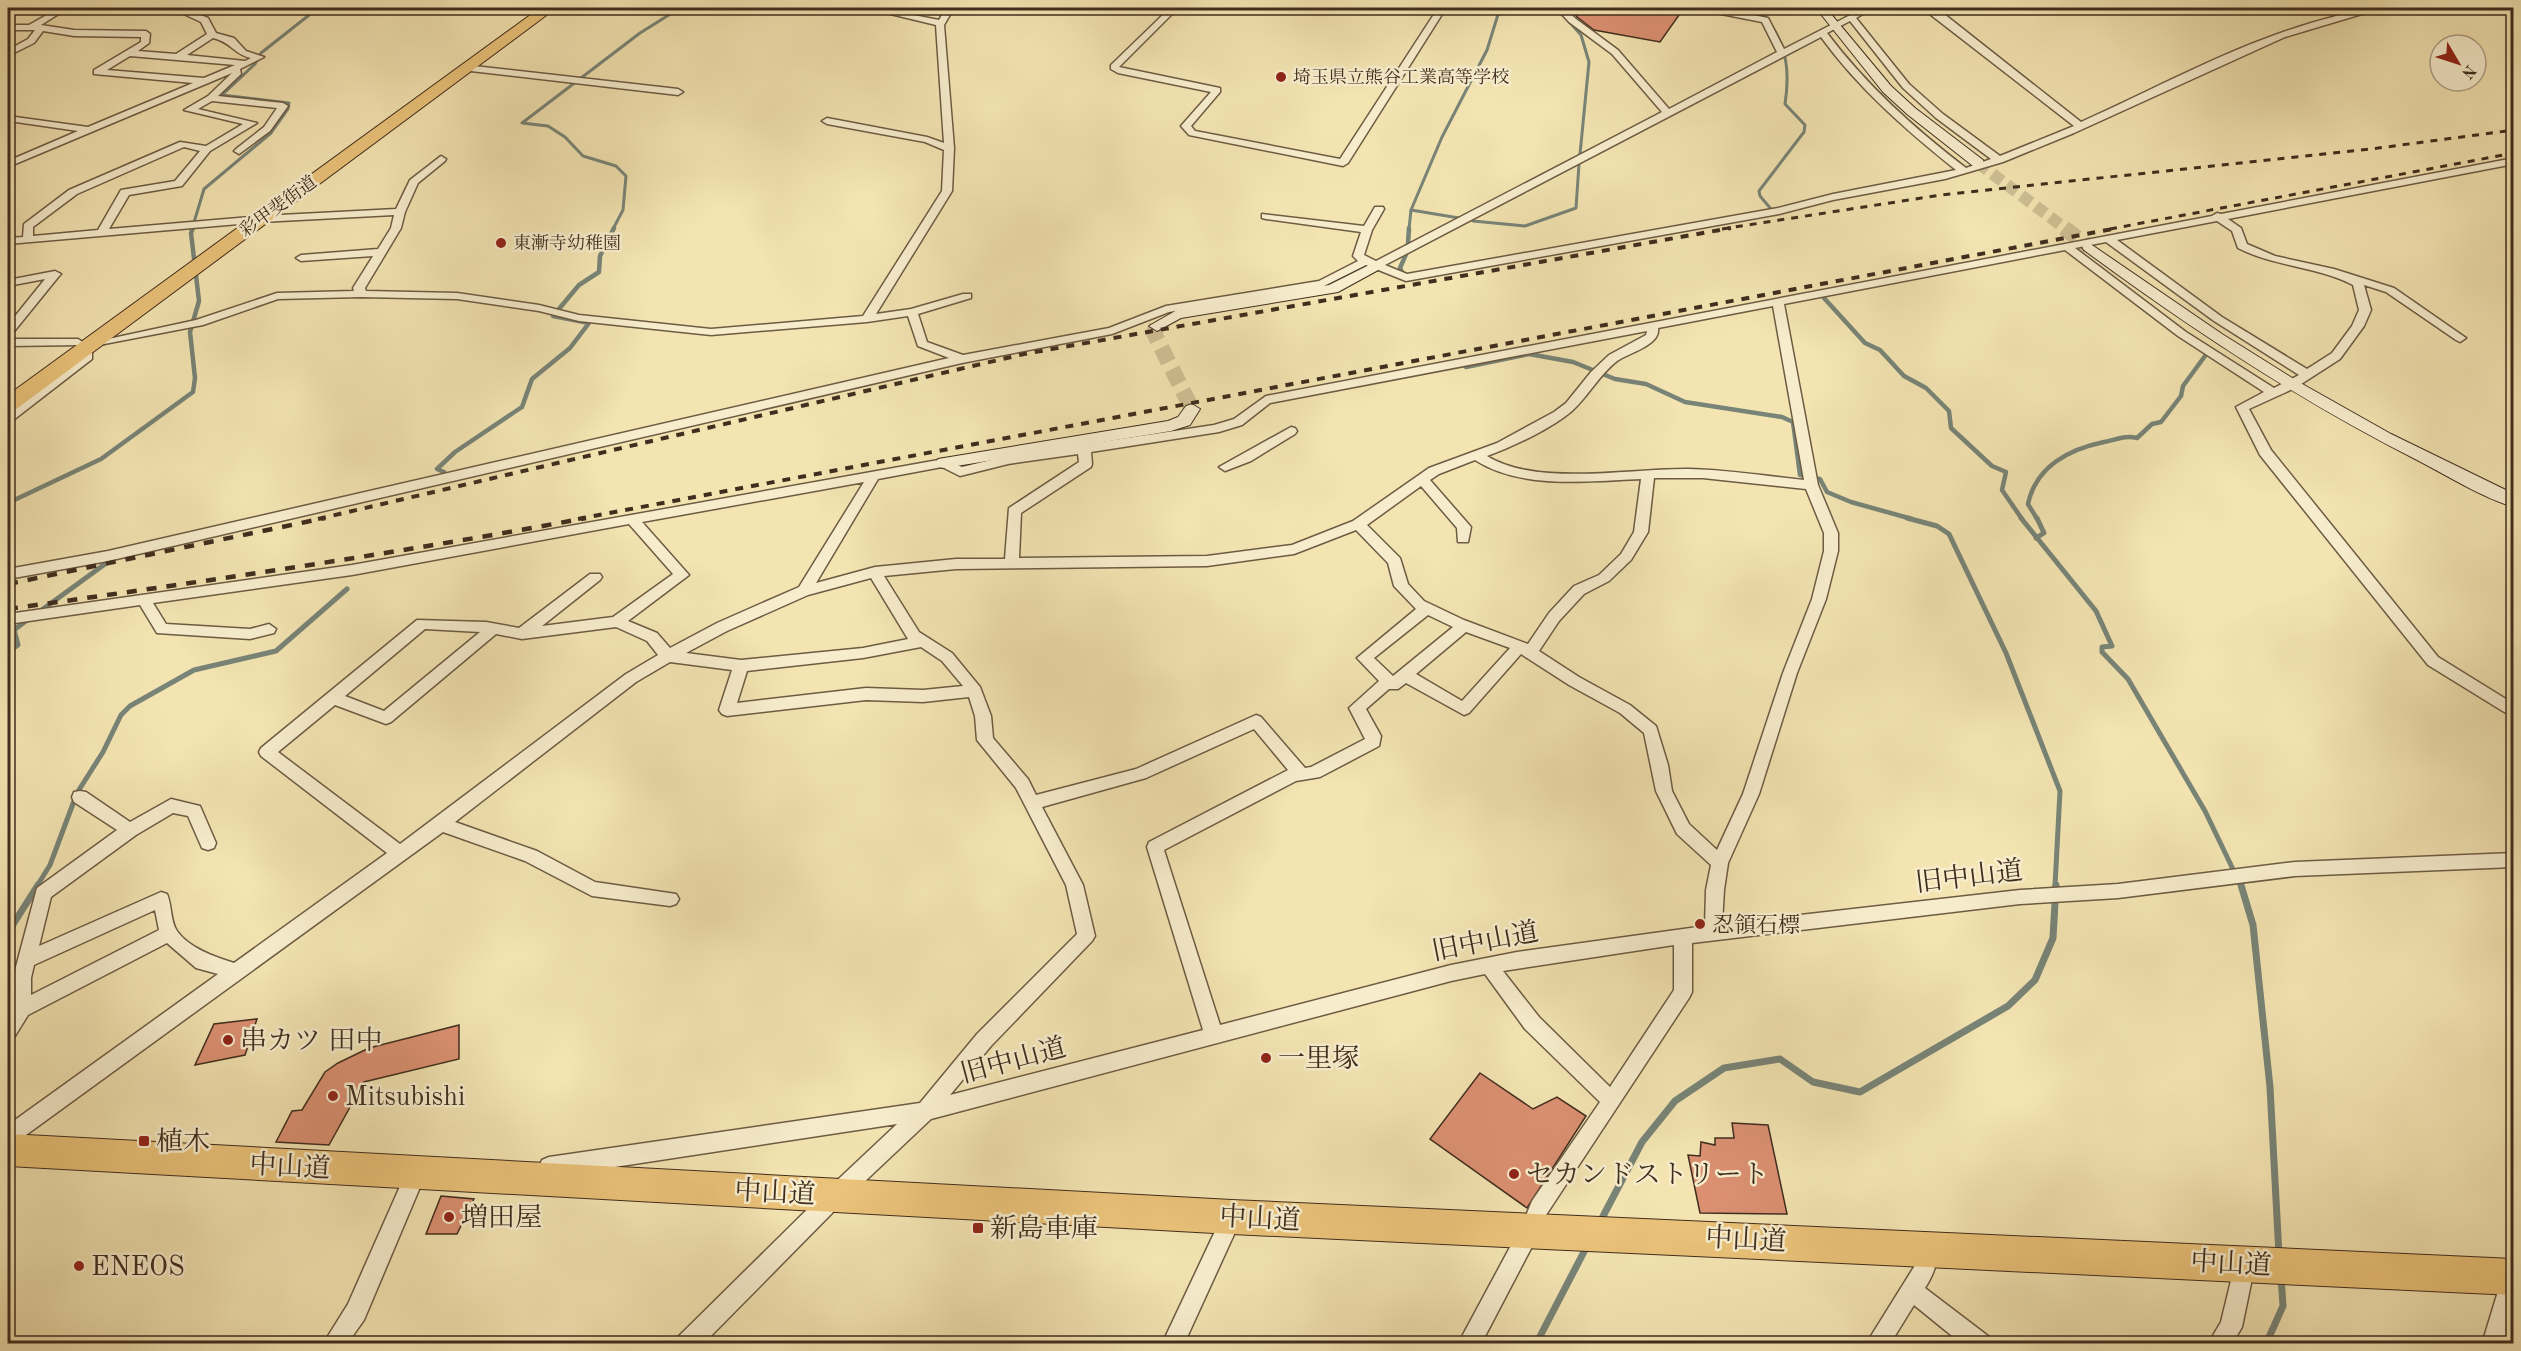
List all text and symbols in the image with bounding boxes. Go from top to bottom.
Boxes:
north arrow [2428,33,2488,93]
text: N [2458,61,2478,82]
place label: 埼玉県立熊谷工業高等学校 [1293,67,1509,87]
marker: 埼玉県立熊谷工業高等学校 [1274,70,1288,84]
street label: 彩甲斐街道 [236,171,320,241]
place label: 東漸寺幼稚園 [513,233,621,253]
marker: 東漸寺幼稚園 [494,236,508,250]
street label: 旧中山道 [1914,856,2024,897]
place label: 忍領石標 [1712,913,1800,937]
street label: 旧中山道 [1429,917,1541,966]
marker: 忍領石標 [1693,917,1707,931]
place label: 串カツ 田中 [240,1026,383,1055]
marker: 串カツ 田中 [221,1033,235,1047]
street label: 旧中山道 [957,1033,1069,1088]
place label: 一里塚 [1278,1044,1359,1073]
marker: 一里塚 [1259,1051,1273,1065]
place label: Mitsubishi [345,1084,465,1111]
marker: Mitsubishi [326,1089,340,1103]
place label: 植木 [156,1127,210,1156]
marker: 植木 [137,1134,151,1148]
street label: 中山道 [249,1150,331,1183]
place label: セカンドストリート [1526,1162,1769,1189]
marker: セカンドストリート [1507,1167,1521,1181]
street label: 中山道 [734,1176,816,1209]
street label: 中山道 [1219,1202,1301,1235]
place label: 増田屋 [461,1203,542,1232]
marker: 増田屋 [442,1210,456,1224]
place label: 新島車庫 [990,1214,1098,1243]
marker: 新島車庫 [971,1221,985,1235]
street label: 中山道 [1705,1223,1787,1256]
street label: 中山道 [2190,1247,2272,1280]
place label: ENEOS [91,1254,185,1281]
marker: ENEOS [72,1259,86,1273]

